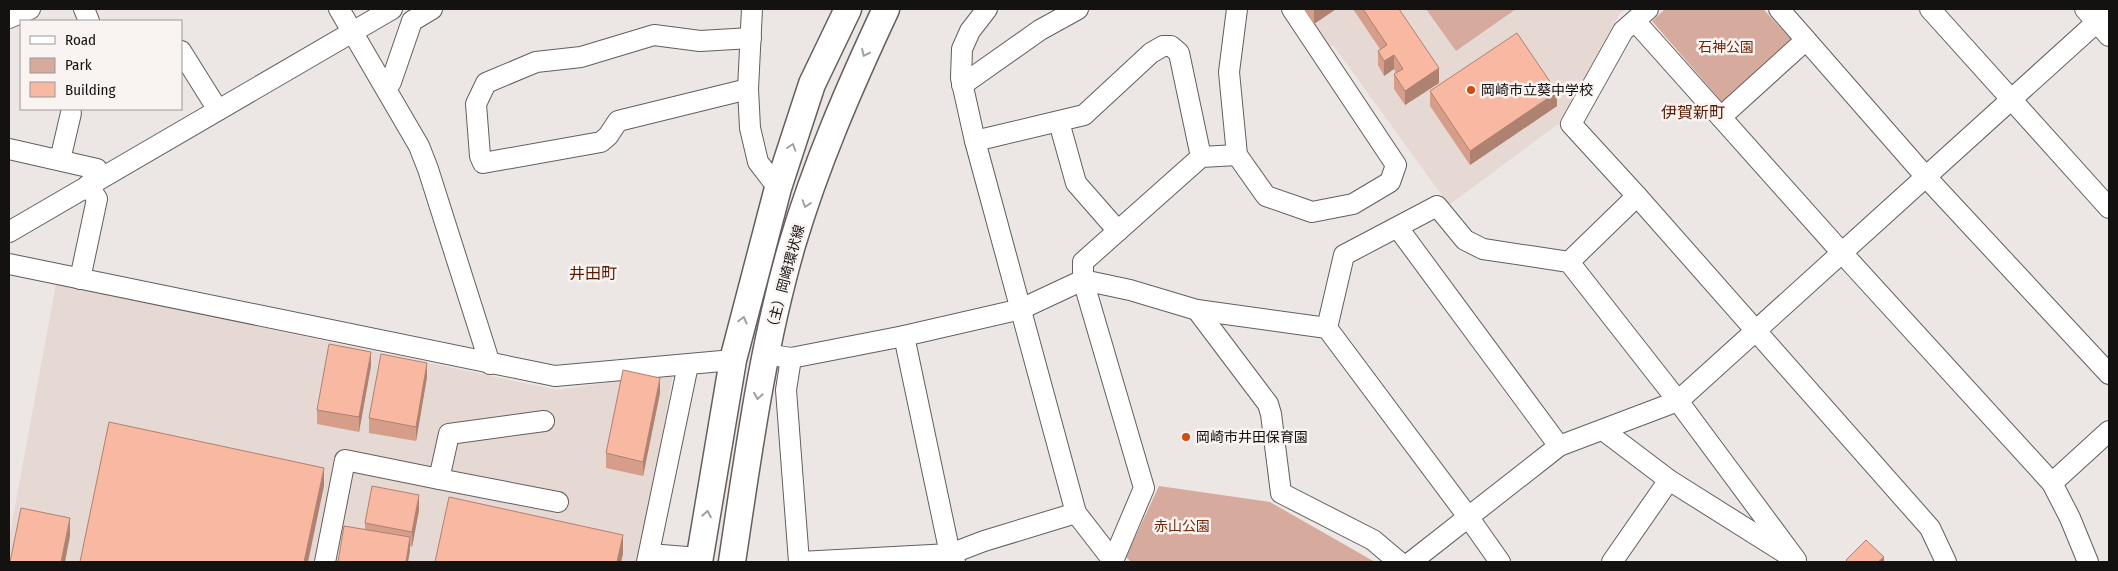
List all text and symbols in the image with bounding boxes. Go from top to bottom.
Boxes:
legend [20,20,182,110]
text: Road [65,31,96,49]
park label: 石神公園 [1698,39,1754,56]
one-way arrow [861,48,872,57]
text: Park [65,56,92,74]
text: Building [65,81,116,99]
place label: 岡崎市立葵中学校 [1481,82,1593,99]
marker: 岡崎市立葵中学校 [1465,84,1477,96]
district label: 伊賀新町 [1661,103,1725,122]
one-way arrow [786,143,796,152]
one-way arrow [802,200,812,208]
street label: （主）岡崎環状線 [763,223,808,335]
district label: 井田町 [569,264,617,283]
one-way arrow [738,317,748,325]
one-way arrow [754,391,764,400]
place label: 岡崎市井田保育園 [1196,429,1308,446]
marker: 岡崎市井田保育園 [1180,431,1192,443]
one-way arrow [701,510,711,519]
park label: 赤山公園 [1154,518,1210,535]

